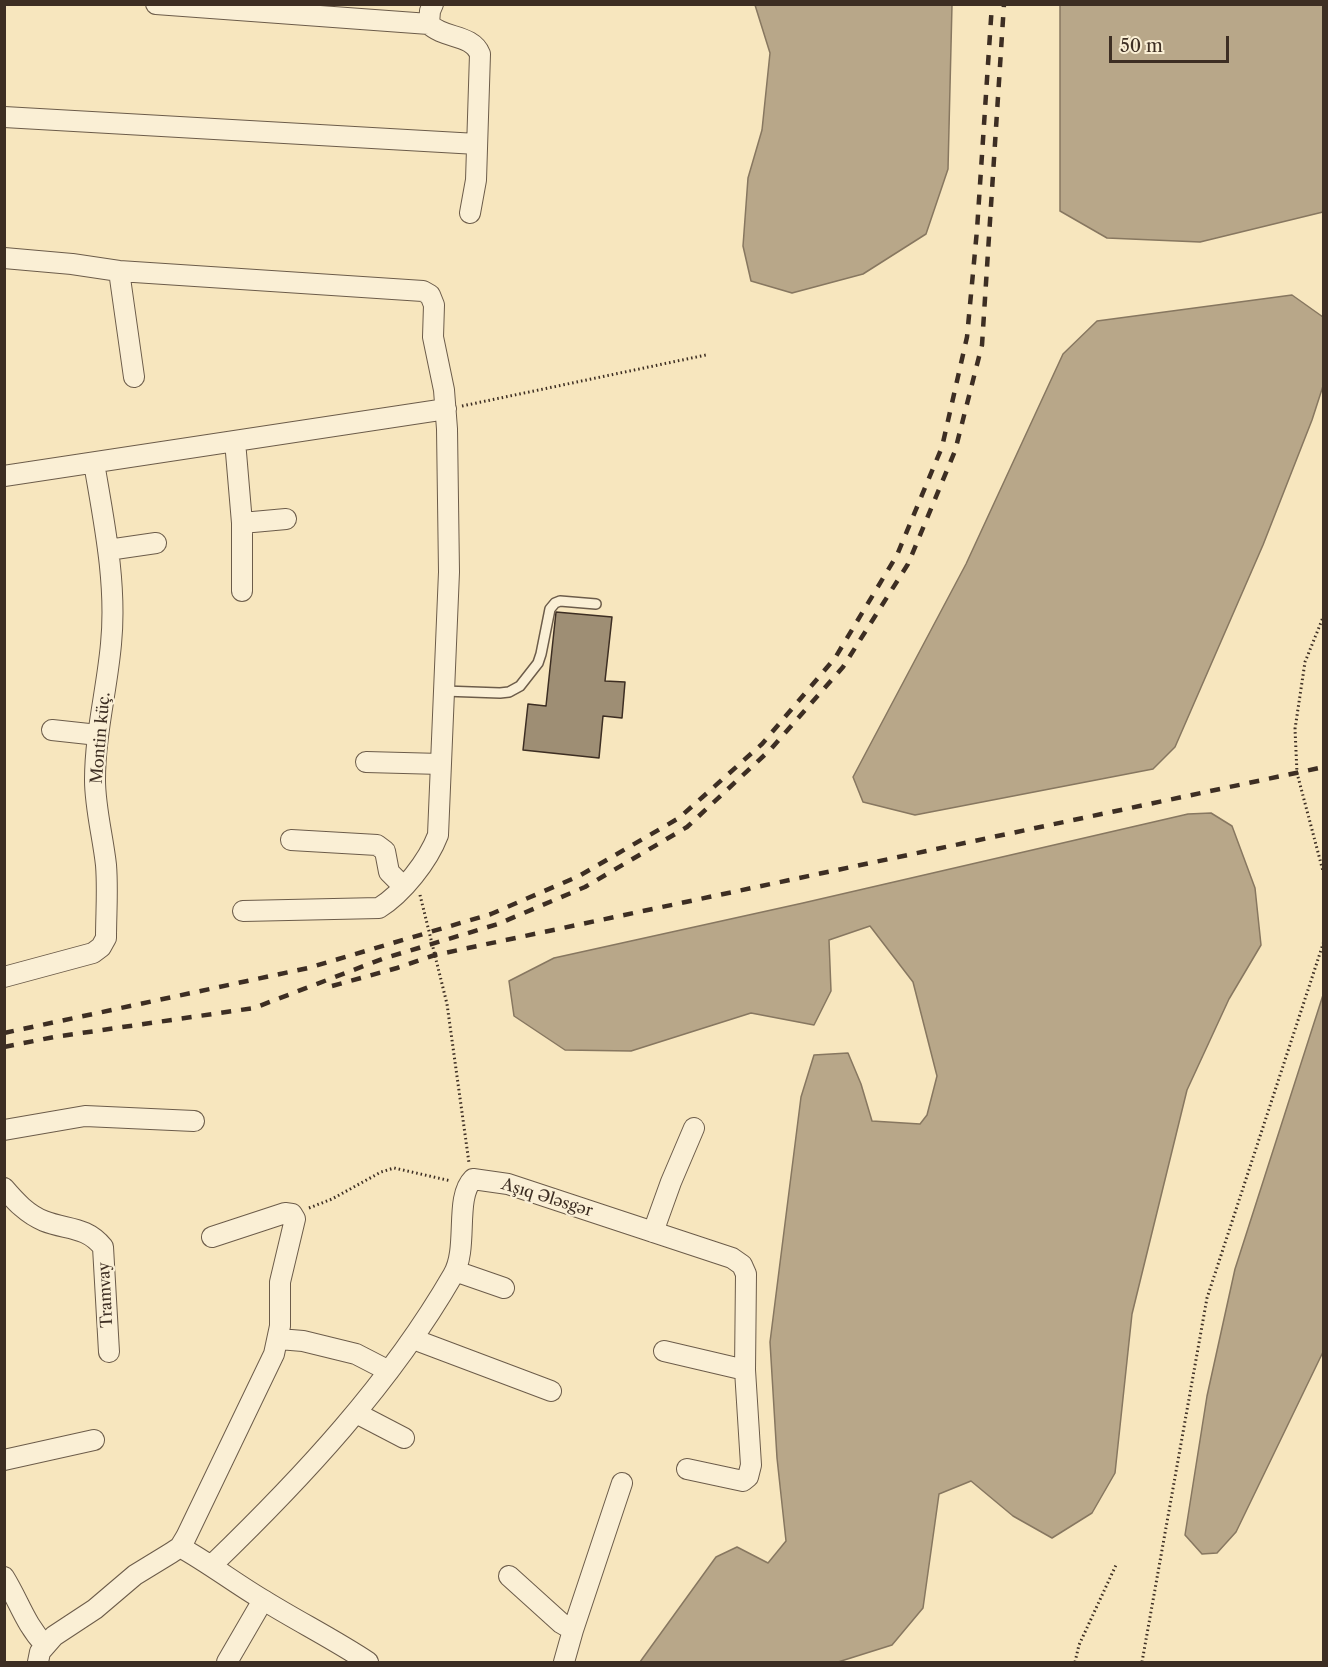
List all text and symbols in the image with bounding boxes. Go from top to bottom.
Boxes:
scale bar [1112,24,1232,62]
text: 50 m [1120,35,1163,57]
street label: Montin küç. [87,691,115,785]
street label: Aşıq Ələsgər [499,1175,595,1221]
street label: Tramvay [95,1262,117,1328]

